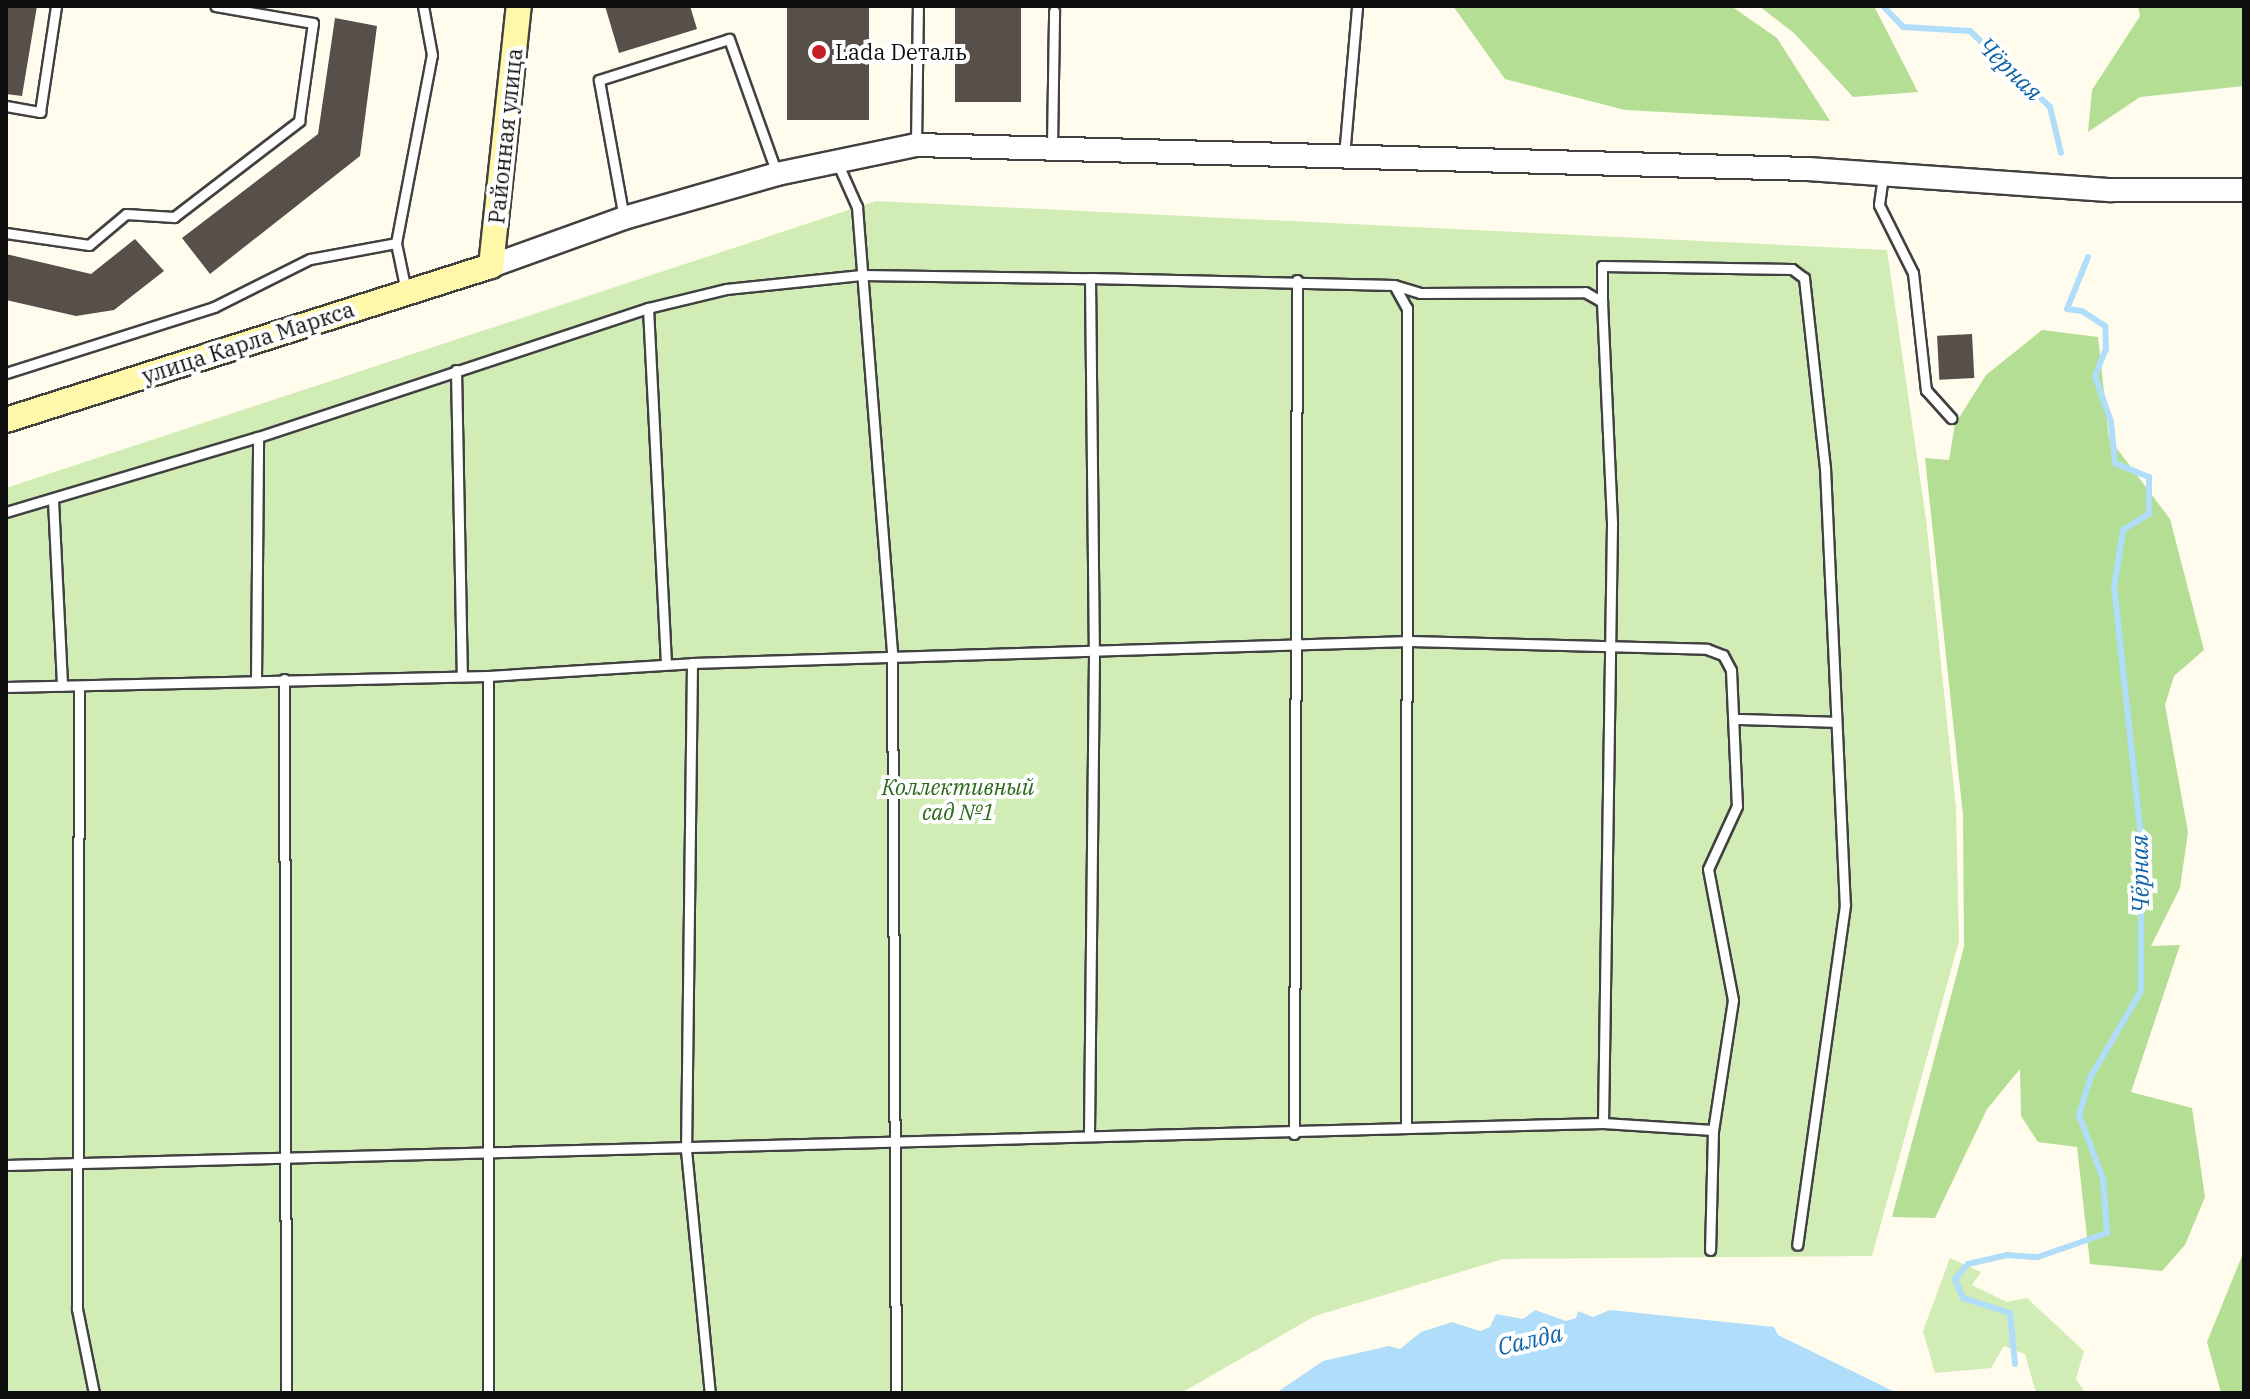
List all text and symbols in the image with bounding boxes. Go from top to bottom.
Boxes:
water label: Чёрная [1972,31,2048,107]
place label: Lada Dеталь [835,39,967,65]
marker: Lada Dеталь [810,43,828,61]
street label: Районная улица [483,47,527,225]
street label: улица Карла Маркса [139,295,357,389]
park label: Коллективный сад №1 [882,773,1034,824]
water label: Чёрная [2125,834,2155,914]
water label: Салда [1495,1319,1565,1361]

